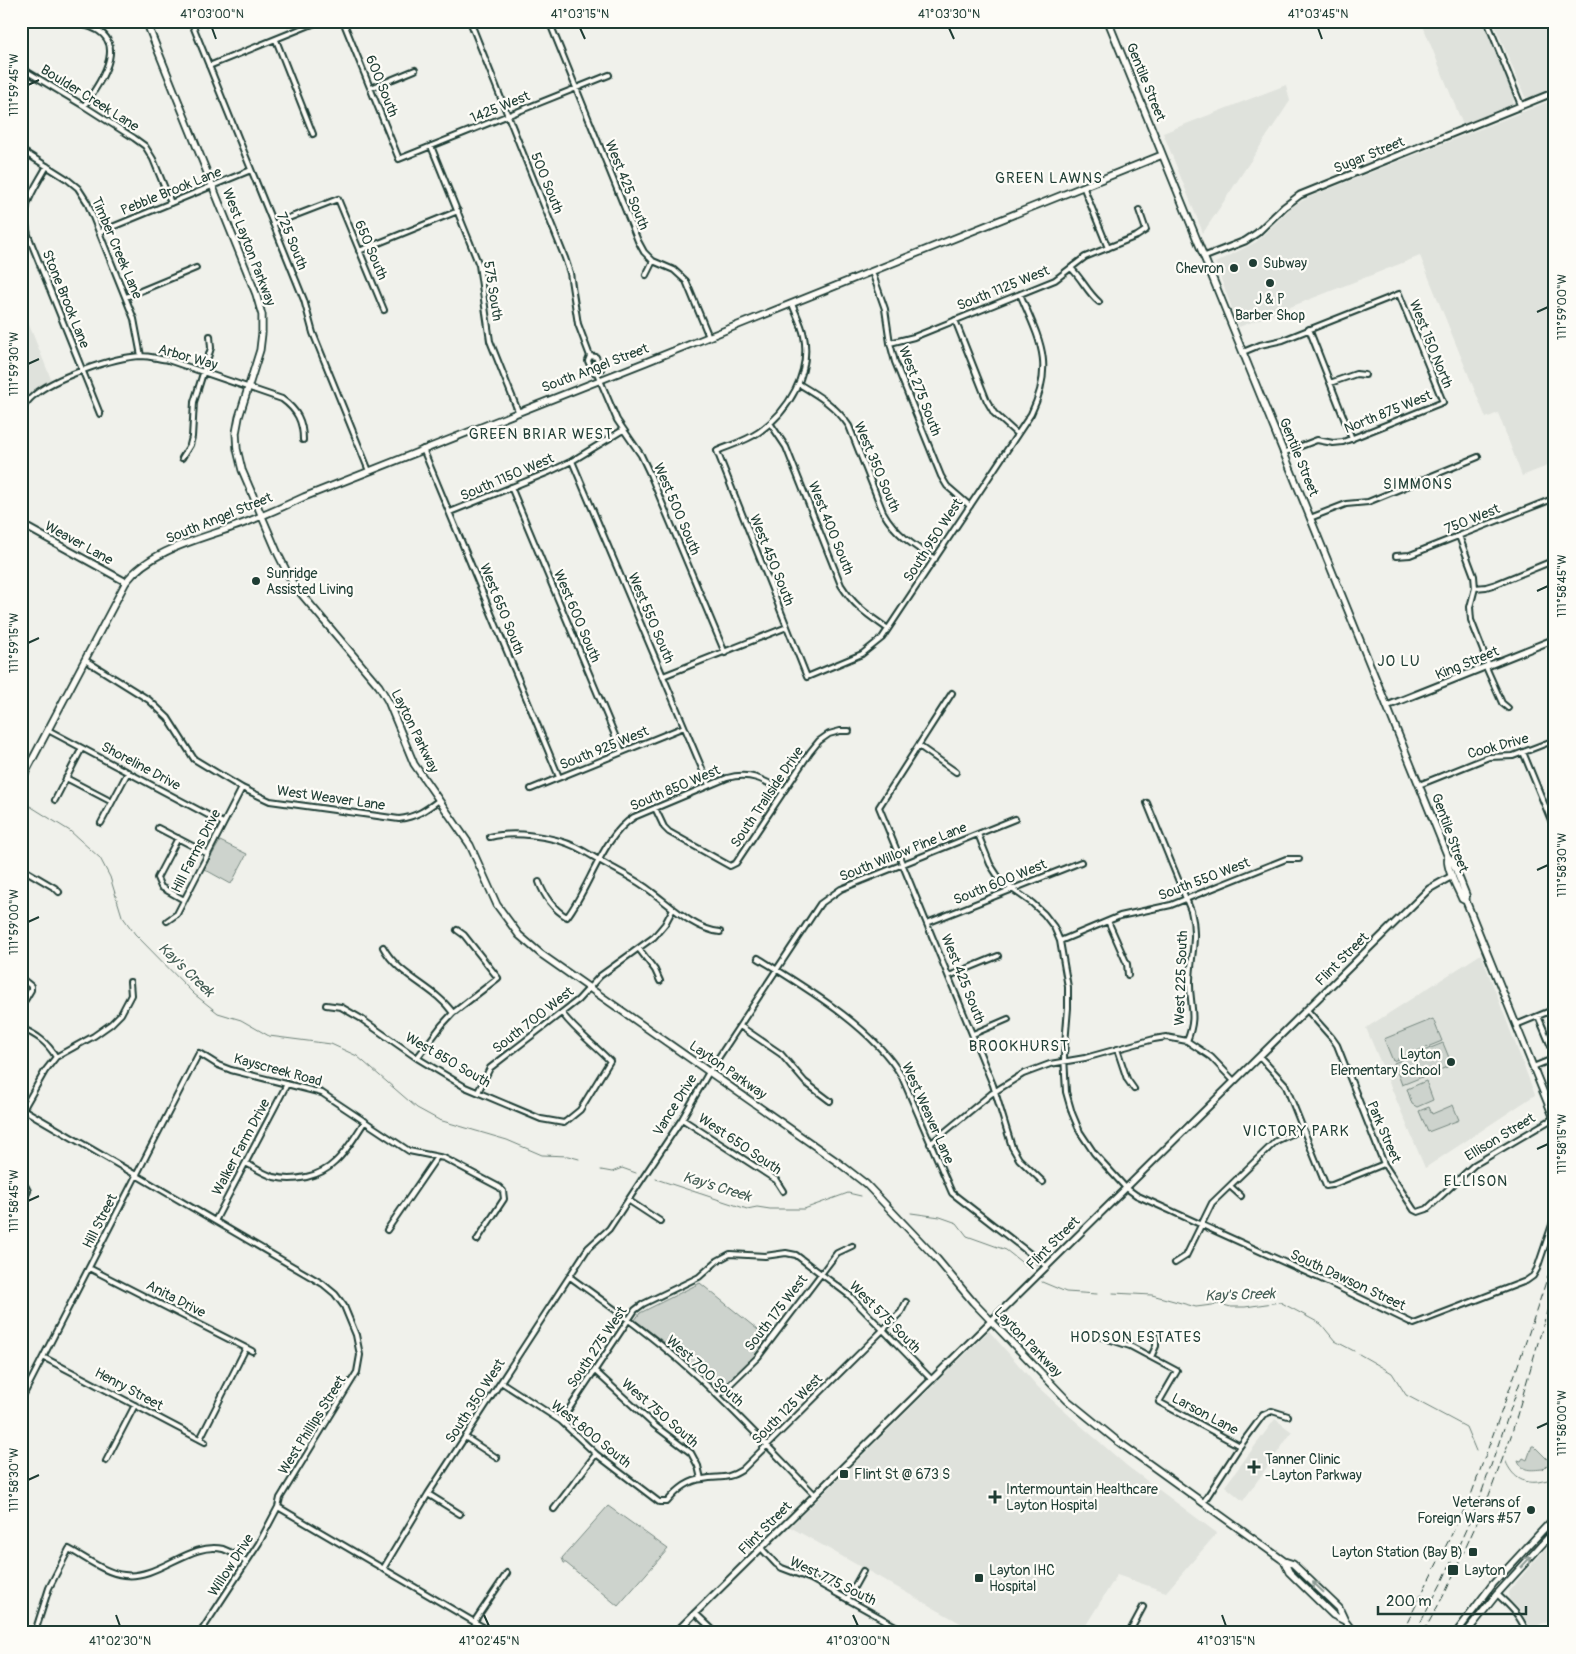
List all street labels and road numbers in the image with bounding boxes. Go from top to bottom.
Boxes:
street label: Gentile Street [1123,40,1170,124]
street label: 600 South [362,53,402,119]
street label: Boulder Creek Lane [38,61,142,135]
street label: 1425 West [468,87,533,127]
street label: Sugar Street [1331,133,1407,177]
street label: West 425 South [601,138,653,232]
street label: 500 South [527,150,567,216]
street label: Pebble Brook Lane [118,163,224,219]
street label: West Layton Parkway [219,186,279,308]
street label: Timber Creek Lane [88,194,146,302]
street label: 725 South [273,210,311,272]
street label: 650 South [351,218,391,282]
street label: Stone Brook Lane [39,247,93,351]
street label: 575 South [480,260,506,322]
street label: South 1125 West [954,262,1052,314]
street label: West 150 North [1406,297,1456,391]
street label: Arbor Way [156,340,220,374]
street label: South Angel Street [539,340,651,396]
street label: West 275 South [895,344,945,438]
street label: North 875 West [1342,387,1435,437]
street label: Gentile Street [1276,415,1323,499]
street label: West 350 South [850,419,904,515]
street label: South 1150 West [458,450,557,504]
street label: West 500 South [650,460,704,558]
street label: West 400 South [805,479,857,577]
street label: South Angel Street [163,489,275,547]
street label: South 950 West [900,495,966,585]
street label: 750 West [1442,500,1503,538]
street label: West 450 South [746,512,798,608]
street label: Weaver Lane [42,517,116,569]
street label: West 650 South [476,561,528,657]
street label: West 600 South [550,567,604,665]
street label: West 550 South [624,570,678,666]
street label: King Street [1433,642,1501,683]
street label: Layton Parkway [387,686,443,776]
street label: South 925 West [557,722,651,774]
street label: Cook Drive [1466,730,1530,762]
street label: Shoreline Drive [98,738,184,794]
street label: South Trailside Drive [727,743,807,851]
street label: South 850 West [628,761,723,815]
street label: West Weaver Lane [276,782,386,814]
street label: Gentile Street [1428,791,1472,875]
street label: Hill Farms Drive [168,806,224,896]
street label: South Willow Pine Lane [837,819,969,885]
street label: South 550 West [1156,854,1252,904]
street label: South 600 West [951,855,1049,908]
street label: Flint Street [1312,929,1372,989]
street label: West 225 South [1171,930,1191,1026]
street label: West 425 South [937,932,989,1026]
street label: South 700 West [489,983,577,1057]
street label: West 850 South [402,1029,494,1091]
street label: Layton Parkway [686,1037,770,1103]
street label: Kayscreek Road [232,1050,324,1090]
street label: West Weaver Lane [898,1060,958,1166]
street label: Vance Drive [649,1071,701,1139]
street label: Walker Farm Drive [208,1096,274,1198]
street label: Park Street [1363,1099,1405,1166]
street label: Ellison Street [1462,1109,1539,1165]
street label: West 650 South [695,1110,785,1178]
street label: Hill Street [79,1191,121,1251]
street label: Flint Street [1023,1213,1083,1273]
street label: South Dawson Street [1288,1246,1409,1314]
street label: South 175 West [741,1271,811,1355]
street label: Anita Drive [143,1277,209,1321]
street label: West 575 South [846,1278,924,1356]
street label: South 275 West [564,1303,631,1391]
street label: Layton Parkway [990,1303,1066,1381]
street label: West 700 South [663,1332,747,1410]
street label: South 350 West [442,1356,509,1446]
street label: Henry Street [92,1364,166,1414]
street label: South 125 West [748,1370,826,1448]
street label: West Phillips Street [275,1372,350,1478]
street label: West 750 South [618,1375,702,1451]
street label: Larson Lane [1169,1389,1241,1439]
street label: West 800 South [548,1397,634,1471]
street label: Flint Street [735,1498,795,1558]
street label: Willow Drive [205,1531,257,1599]
street label: West 775 South [787,1553,879,1609]

